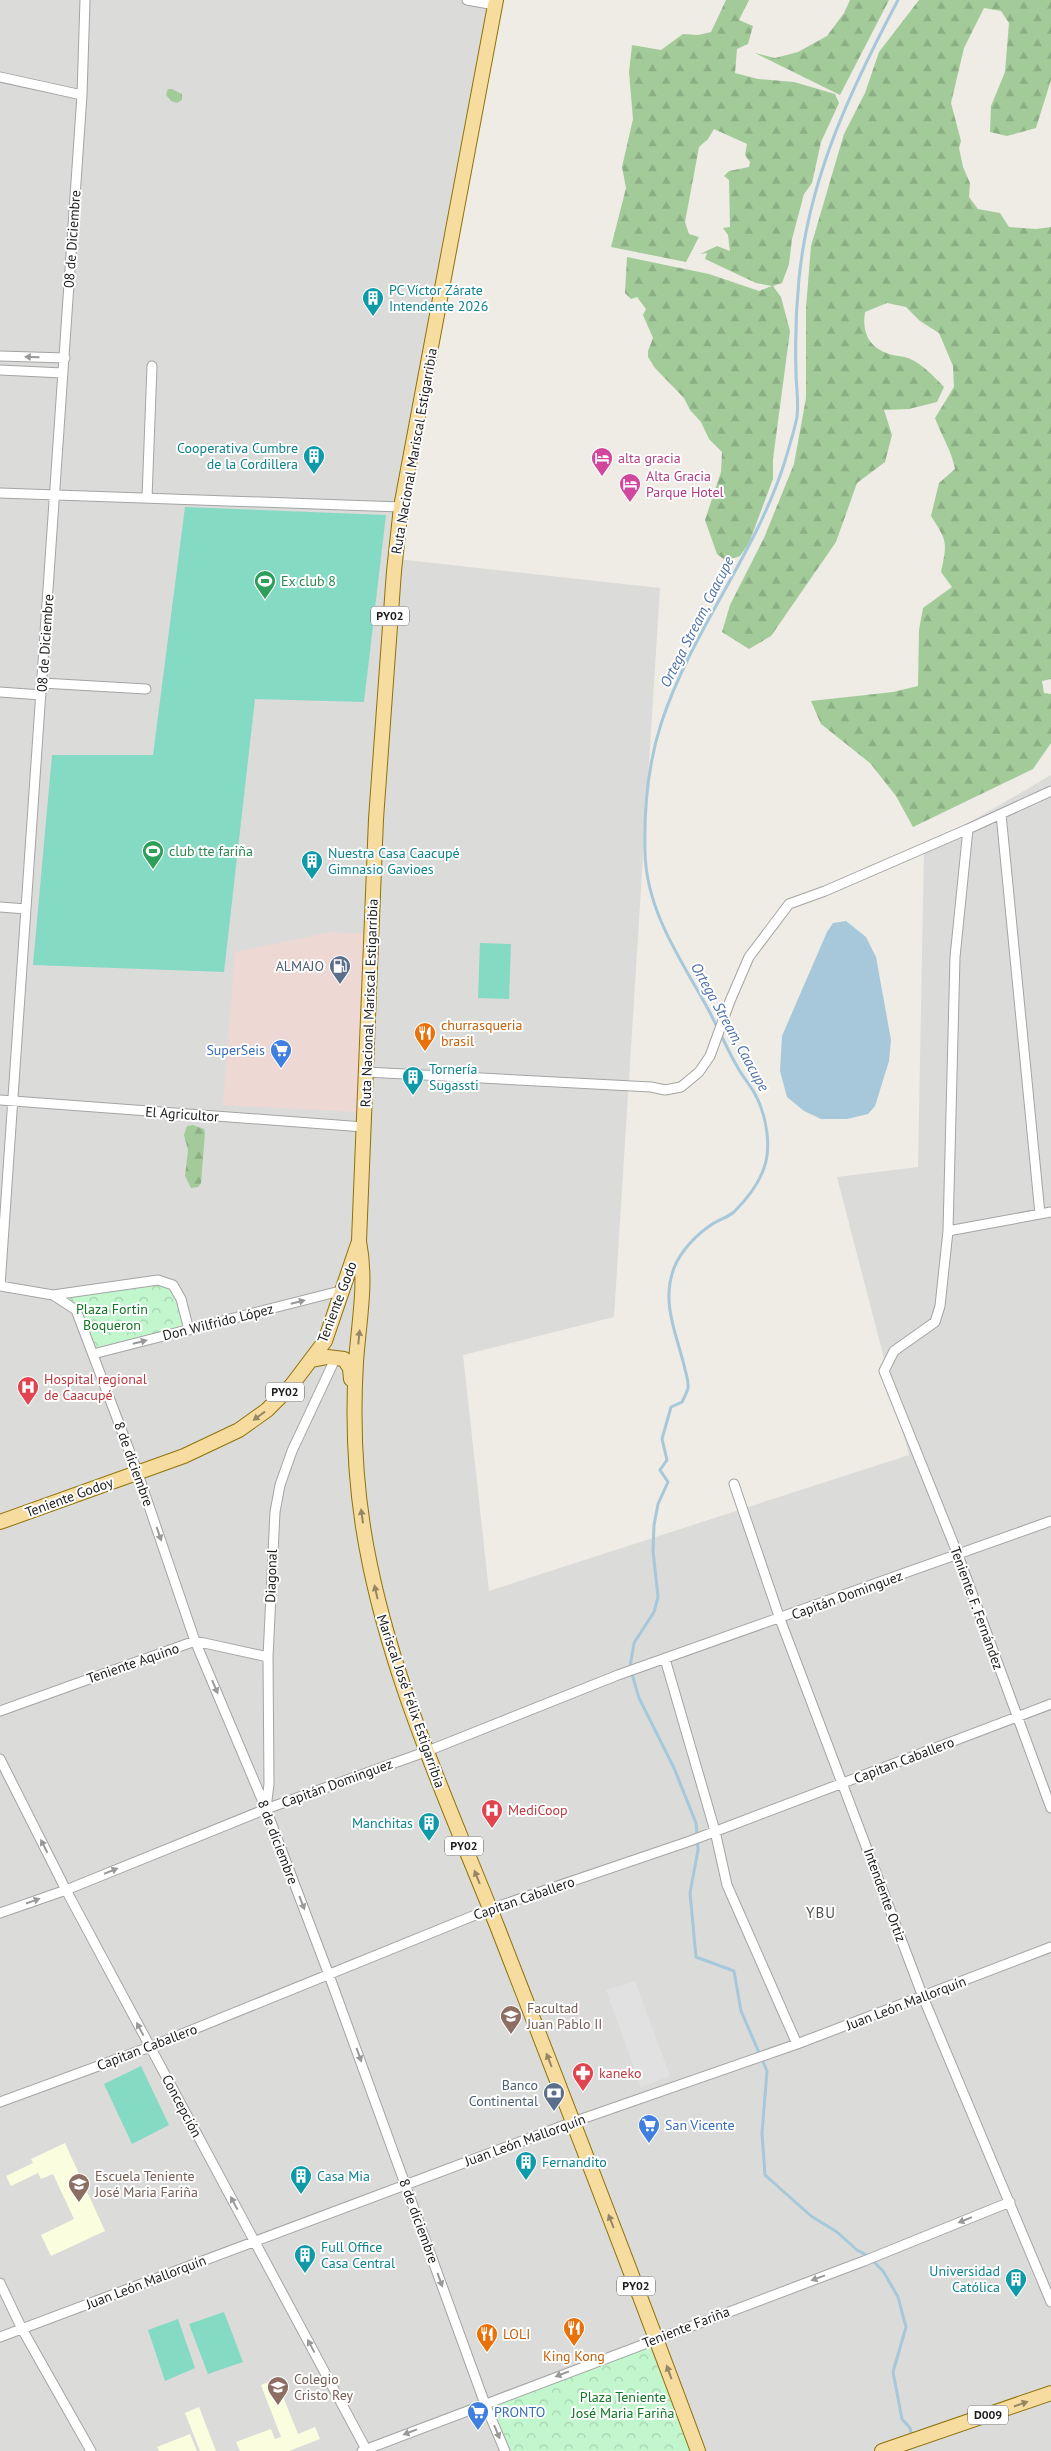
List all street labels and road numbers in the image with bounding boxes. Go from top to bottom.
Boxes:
street label: 08 de Diciembre [60,189,84,289]
street label: Ruta Nacional Mariscal Estigarribia [387,347,441,555]
street label: 08 de Diciembre [33,593,57,693]
road number: PY02 [371,606,409,626]
street label: Ruta Nacional Mariscal Estigarribia [356,898,382,1108]
street label: El Agricultor [145,1102,220,1126]
street label: Teniente Godo [313,1259,361,1345]
street label: Don Wilfrido López [161,1300,275,1344]
road number: PY02 [266,1382,304,1401]
street label: 8 de diciembre [110,1419,158,1509]
street label: Teniente Godoy [23,1473,116,1521]
street label: Teniente F. Fernández [946,1544,1008,1672]
street label: Diagonal [261,1549,281,1603]
street label: Capitán Dominguez [789,1567,905,1623]
street label: Mariscal José Félix Estigarribia [373,1612,449,1790]
street label: Teniente Aquino [85,1639,181,1687]
street label: Capitan Caballero [851,1733,957,1787]
street label: Capitán Dominguez [279,1755,395,1811]
street label: 8 de diciembre [254,1797,302,1887]
road number: PY02 [445,1836,483,1855]
street label: Intendente Ortiz [860,1846,910,1944]
street label: Capitan Caballero [471,1872,577,1924]
street label: Juan León Mallorquín [842,1972,969,2035]
street label: Capitan Caballero [94,2020,200,2074]
street label: Concepción [158,2071,206,2141]
street label: Juan León Mallorquín [461,2110,588,2171]
street label: 8 de diciembre [395,2176,443,2266]
street label: Juan León Mallorquín [82,2251,209,2314]
road number: PY02 [617,2276,655,2296]
street label: Teniente Fariña [640,2302,732,2352]
road number: D009 [968,2406,1008,2424]

